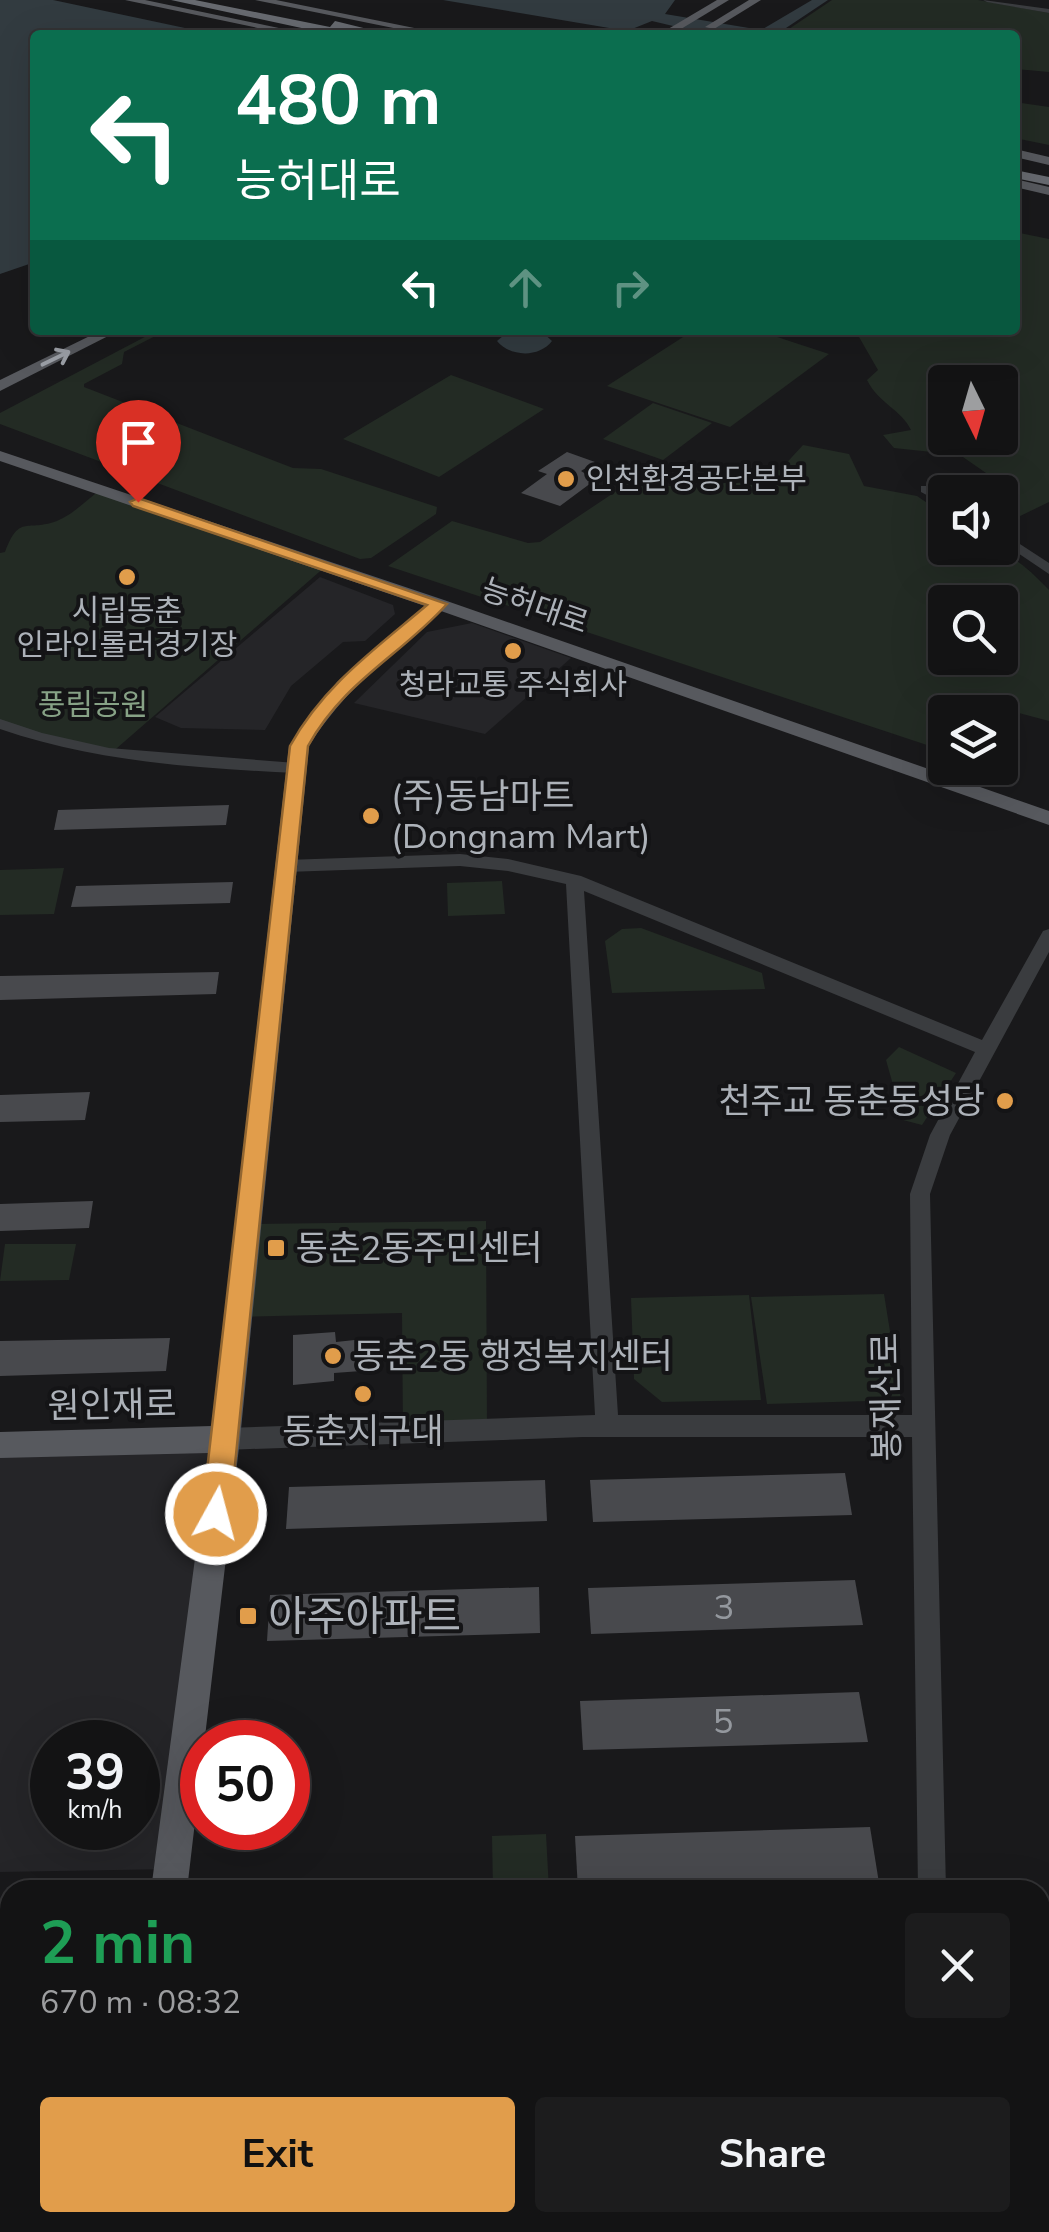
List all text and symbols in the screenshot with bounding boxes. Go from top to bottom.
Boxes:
text: 480 m [235,53,441,149]
icon: left [70,70,200,200]
text: 능허대로 [235,151,401,212]
icon: left [393,260,448,315]
icon: ahead [498,260,553,315]
icon: right [603,260,658,315]
one-way arrow [41,348,71,367]
north arrow [928,365,1018,455]
map controls [928,365,1018,785]
pin [96,400,181,503]
icon: arrive [111,415,166,470]
place label: 인천환경공단본부 [586,459,807,500]
marker: 인천환경공단본부 [555,468,577,490]
button: sound [928,475,1018,565]
marker: 시립동춘 인라인롤러경기장 [116,566,138,588]
street label: 능허대로 [476,569,594,644]
button: search [928,585,1018,675]
place label: 시립동춘 인라인롤러경기장 [17,591,237,666]
marker: 청라교통 주식회사 [502,640,524,662]
place label: 청라교통 주식회사 [399,665,627,706]
park label: 풍림공원 [38,685,148,726]
button: layers [928,695,1018,785]
place label: (주)동남마트 (Dongnam Mart) [391,773,651,860]
marker: (주)동남마트 (Dongnam Mart) [360,805,382,827]
place label: 천주교 동춘동성당 [718,1078,985,1125]
marker: 천주교 동춘동성당 [994,1090,1016,1112]
place label: 동춘2동주민센터 [296,1225,542,1272]
marker: 동춘2동주민센터 [265,1237,287,1259]
street label: 봉재산로 [862,1332,911,1462]
place label: 동춘2동 행정복지센터 [353,1333,673,1380]
marker: 동춘2동 행정복지센터 [322,1345,344,1367]
street label: 원인재로 [47,1381,177,1430]
marker: 동춘지구대 [352,1383,374,1405]
place label: 동춘지구대 [282,1408,444,1455]
position arrow [164,1462,268,1566]
house number: 3 [713,1584,735,1631]
place label: 아주아파트 [268,1589,461,1646]
marker: 아주아파트 [237,1605,259,1627]
house number: 5 [712,1698,734,1745]
speed limit sign: 50 [180,1720,310,1850]
text: 39 [65,1738,125,1807]
text: km/h [67,1793,123,1827]
text: 2 min [40,1902,195,1984]
button: close [905,1913,1010,2018]
text: 670 m · 08:32 [40,1981,241,2024]
button: Exit [40,2097,515,2212]
button: Share [535,2097,1010,2212]

